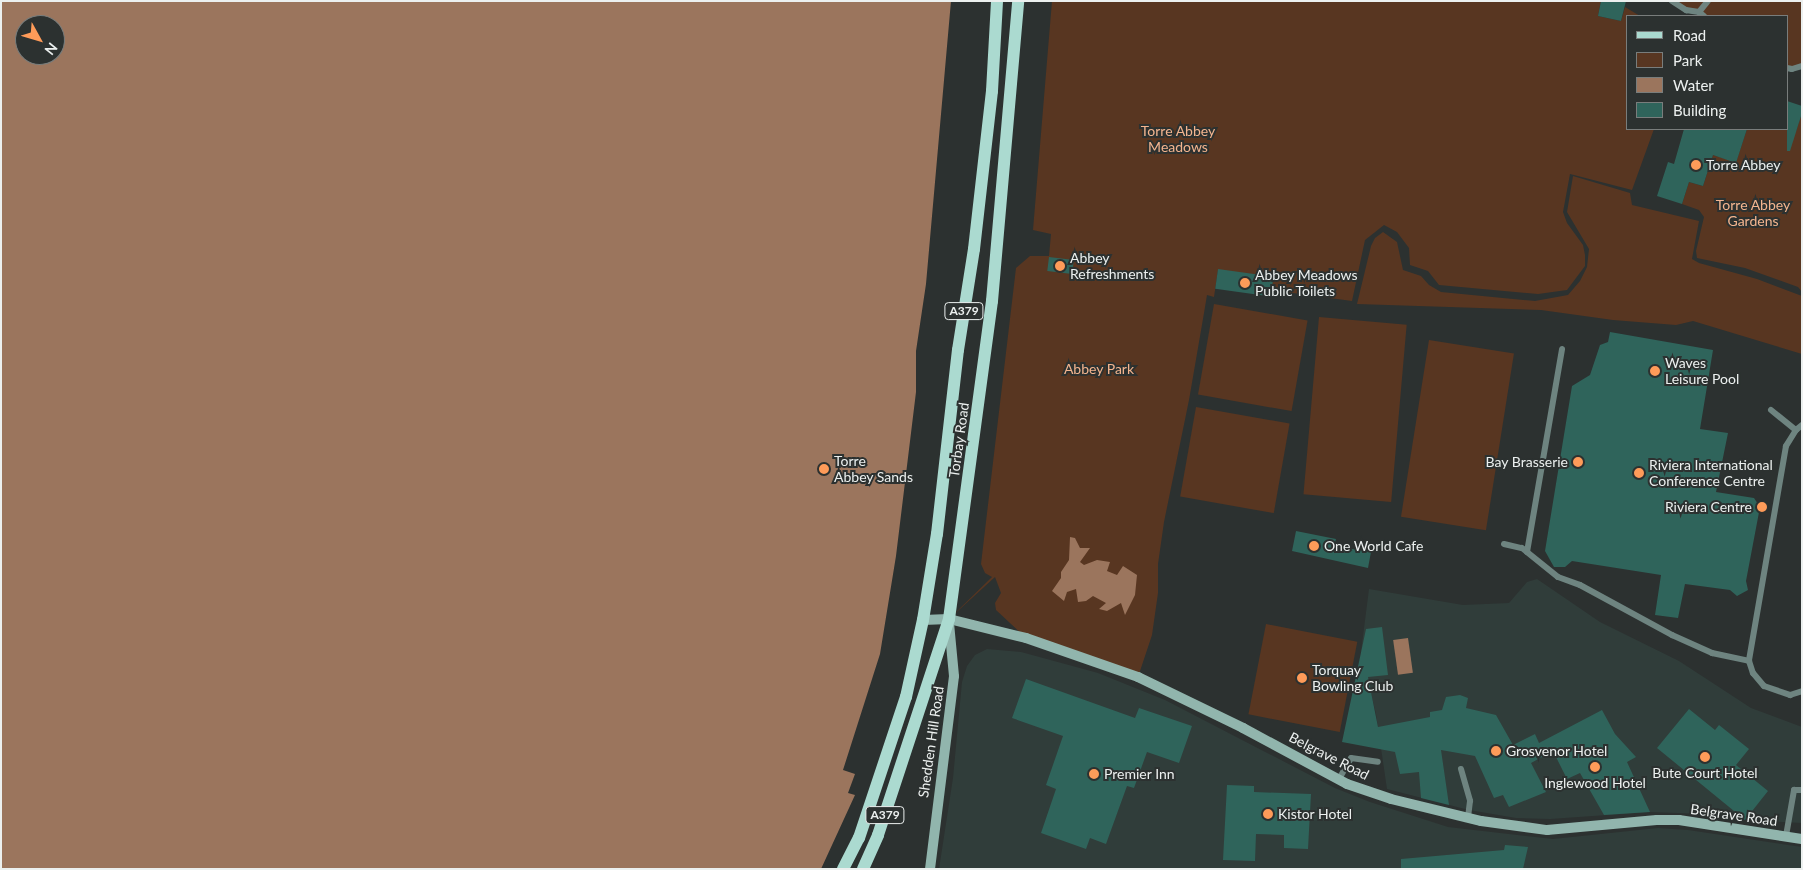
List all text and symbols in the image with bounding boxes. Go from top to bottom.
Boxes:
north arrow [15,15,65,65]
legend [1626,15,1788,130]
text: Road [1673,26,1706,44]
text: N [41,40,61,59]
text: Park [1673,51,1702,69]
text: Water [1673,76,1714,94]
text: Building [1673,101,1726,119]
park label: Torre Abbey Meadows [1141,123,1215,156]
place label: Torre Abbey [1706,157,1781,173]
marker: Torre Abbey [1690,159,1702,171]
park label: Torre Abbey Gardens [1716,197,1790,230]
place label: Abbey Refreshments [1070,250,1154,282]
marker: Abbey Refreshments [1054,260,1066,272]
place label: Abbey Meadows Public Toilets [1255,267,1358,300]
marker: Abbey Meadows Public Toilets [1239,277,1251,289]
road number: A379 [944,302,984,321]
place label: Waves Leisure Pool [1665,355,1739,388]
park label: Abbey Park [1064,361,1134,377]
marker: Waves Leisure Pool [1649,365,1661,377]
street label: Torbay Road [945,401,973,479]
place label: Torre Abbey Sands [834,453,913,486]
place label: Bay Brasserie [1485,454,1568,470]
marker: Bay Brasserie [1572,456,1584,468]
place label: Riviera International Conference Centre [1649,457,1773,490]
marker: Torre Abbey Sands [818,463,830,475]
marker: Riviera International Conference Centre [1633,467,1645,479]
place label: Riviera Centre [1665,499,1752,515]
marker: Riviera Centre [1756,501,1768,513]
place label: One World Cafe [1324,538,1424,554]
marker: One World Cafe [1308,540,1320,552]
place label: Torquay Bowling Club [1312,662,1393,694]
marker: Torquay Bowling Club [1296,672,1308,684]
street label: Shedden Hill Road [915,685,947,799]
street label: Belgrave Road [1286,729,1372,783]
place label: Grosvenor Hotel [1506,743,1608,759]
marker: Grosvenor Hotel [1490,745,1502,757]
marker: Bute Court Hotel [1699,751,1711,763]
marker: Inglewood Hotel [1589,761,1601,773]
place label: Bute Court Hotel [1652,765,1758,781]
place label: Premier Inn [1104,766,1175,782]
marker: Premier Inn [1088,768,1100,780]
place label: Inglewood Hotel [1544,775,1646,791]
street label: Belgrave Road [1689,801,1779,829]
road number: A379 [865,806,905,824]
place label: Kistor Hotel [1278,806,1352,822]
marker: Kistor Hotel [1262,808,1274,820]

